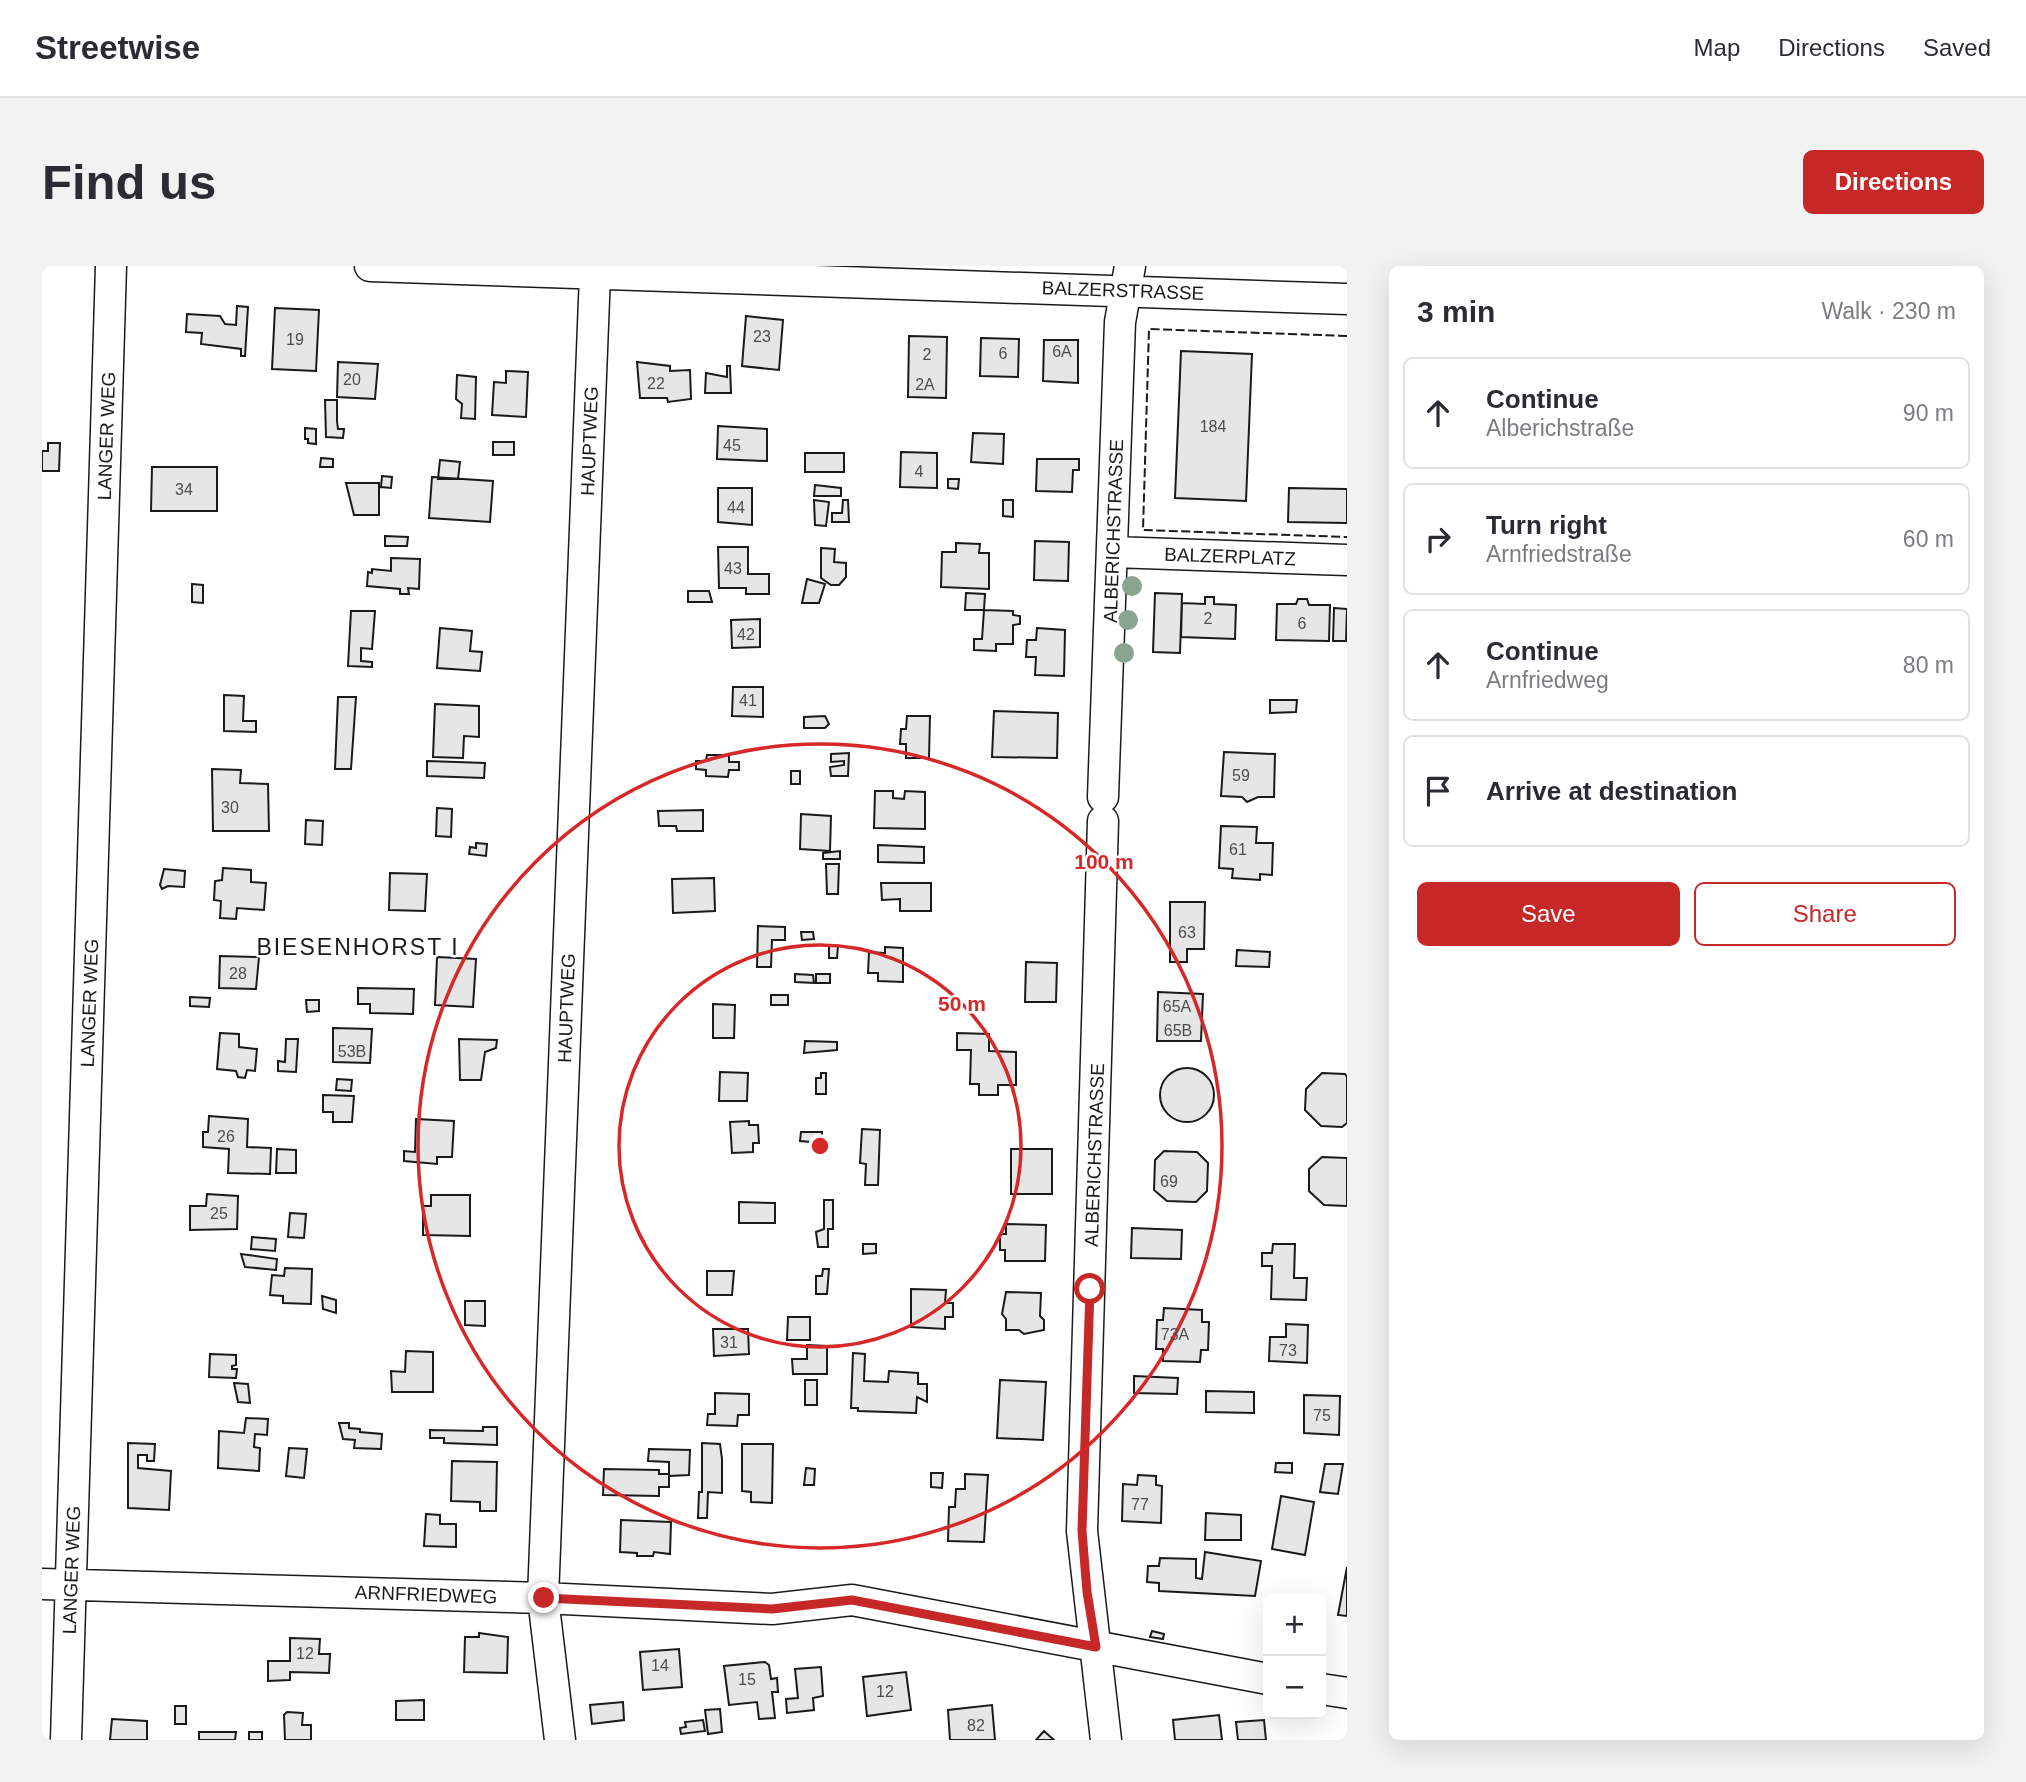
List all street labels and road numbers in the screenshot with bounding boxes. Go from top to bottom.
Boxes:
street label: BALZERSTRASSE [1041,277,1205,304]
street label: LANGER WEG [94,371,119,501]
street label: HAUPTWEG [577,386,602,496]
street label: ALBERICHSTRASSE [1100,439,1127,623]
street label: BALZERPLATZ [1164,544,1297,569]
street label: LANGER WEG [77,938,102,1068]
street label: HAUPTWEG [554,953,579,1063]
street label: ALBERICHSTRASSE [1081,1063,1108,1247]
street label: LANGER WEG [59,1505,84,1635]
street label: ARNFRIEDWEG [354,1582,498,1607]

